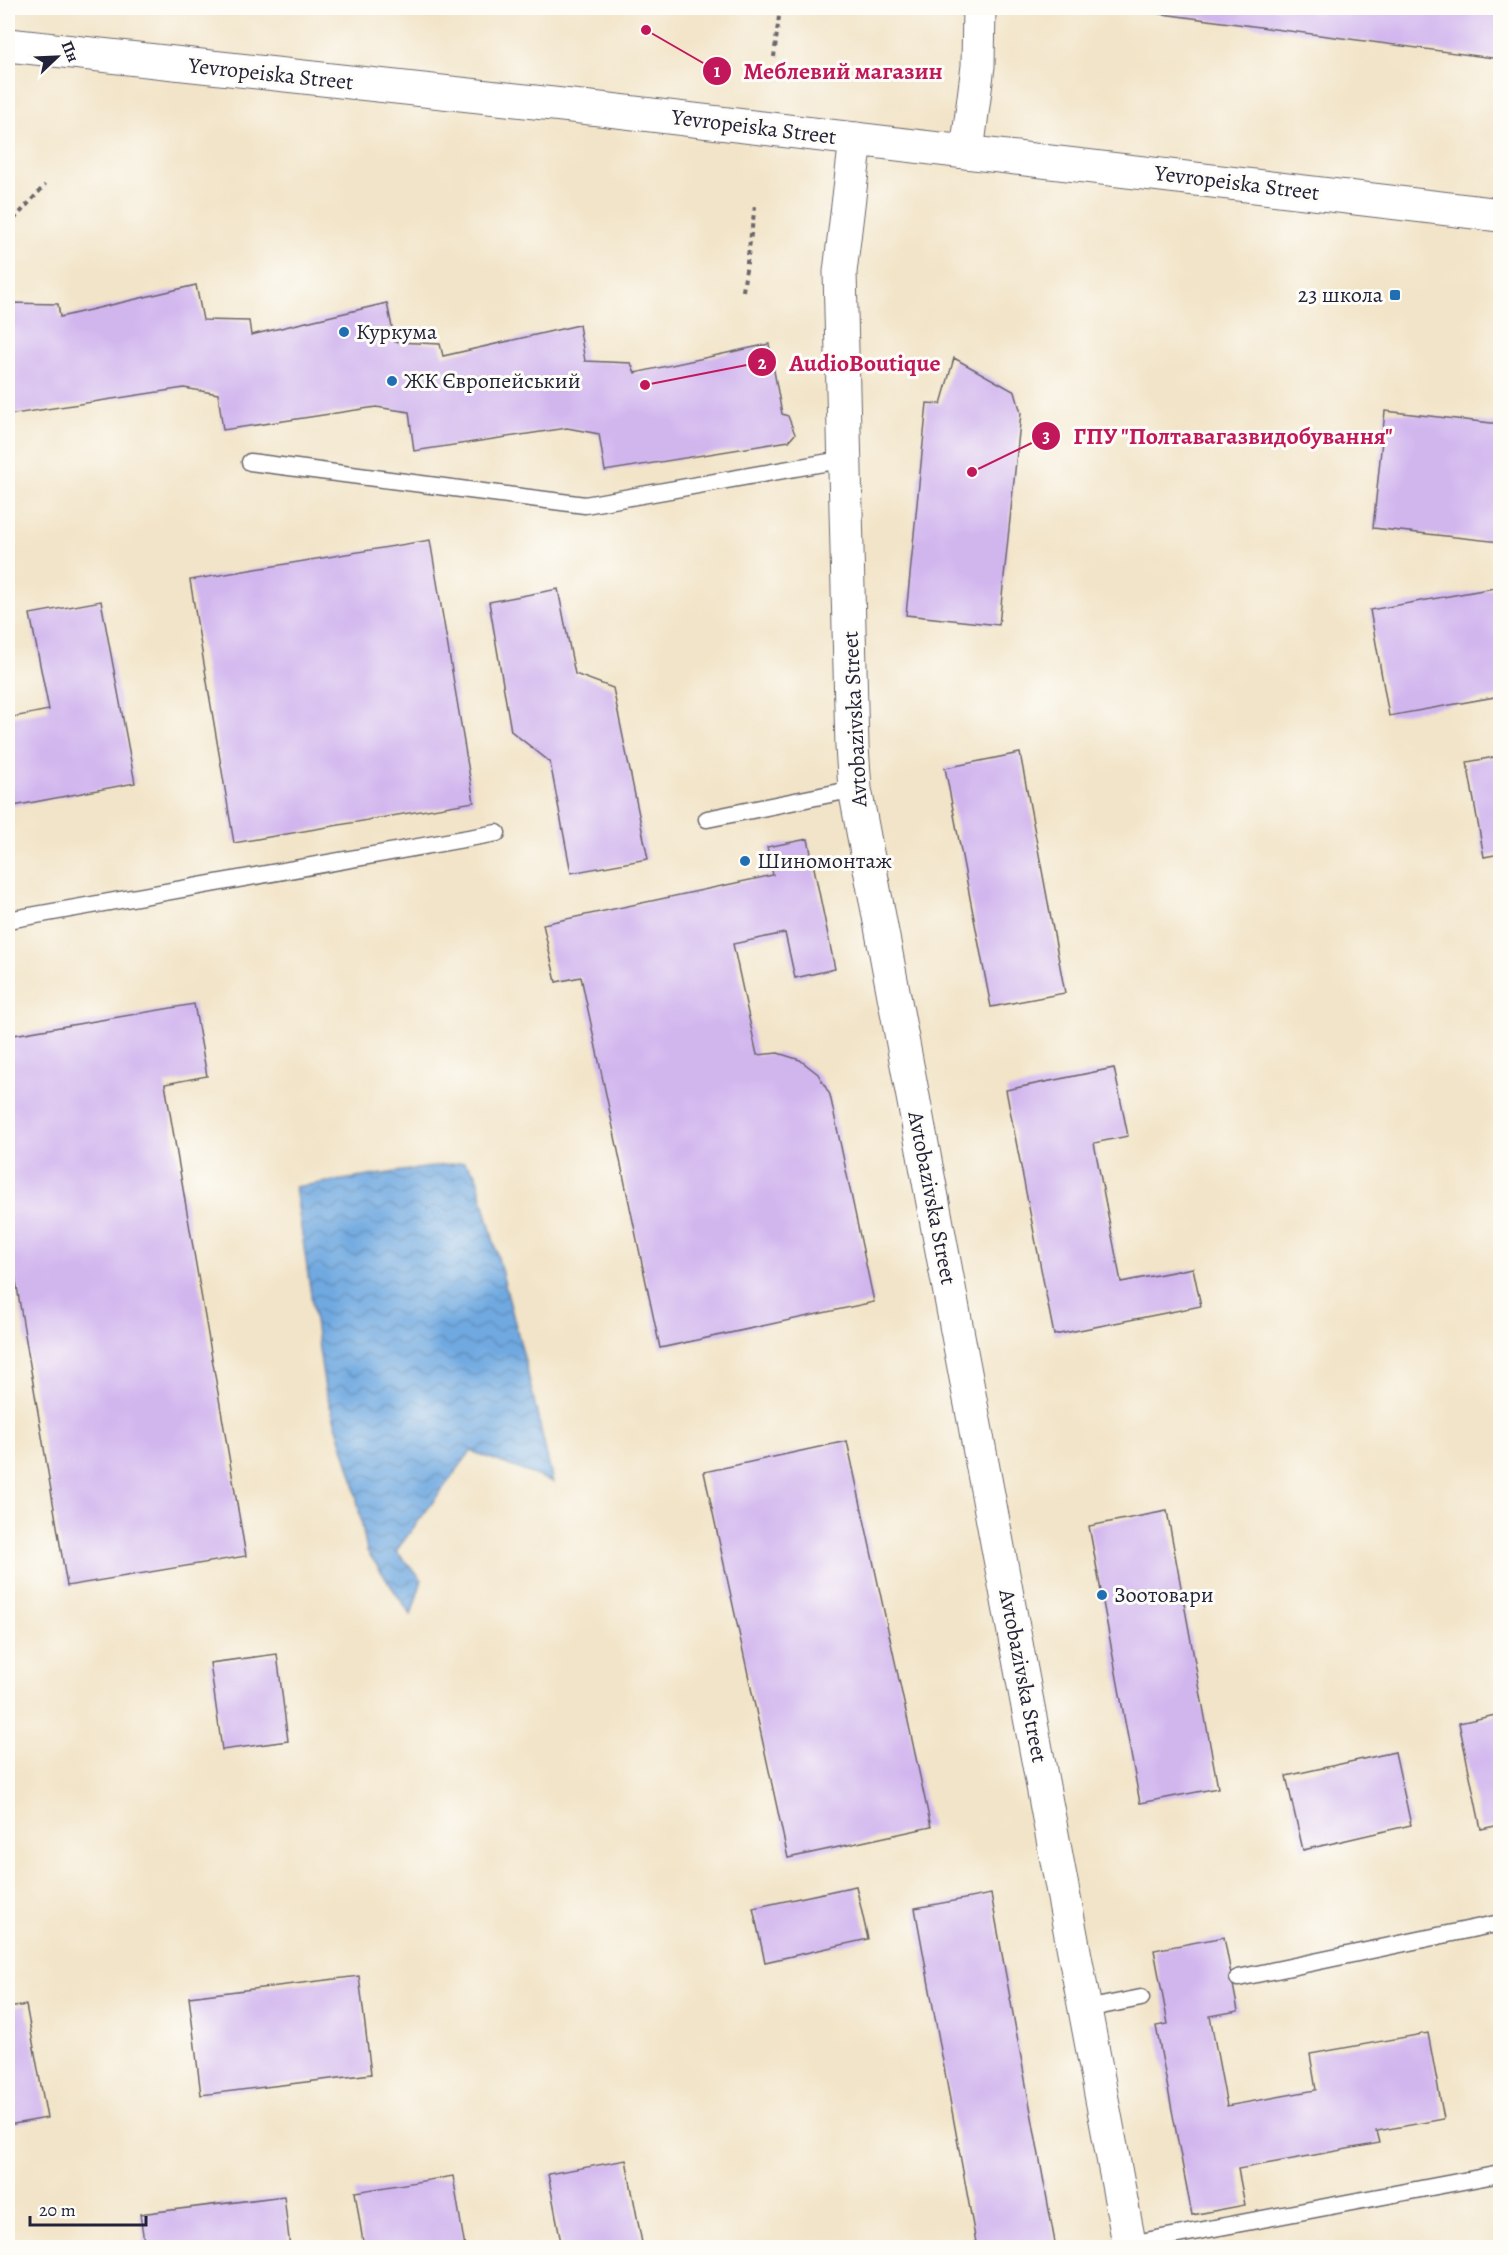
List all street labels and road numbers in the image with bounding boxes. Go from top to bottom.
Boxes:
street label: Yevropeiska Street [186,50,355,98]
street label: Yevropeiska Street [669,102,838,152]
street label: Yevropeiska Street [1152,158,1321,208]
street label: Avtobazivska Street [835,630,875,809]
street label: Avtobazivska Street [900,1108,964,1287]
street label: Avtobazivska Street [991,1586,1055,1765]

